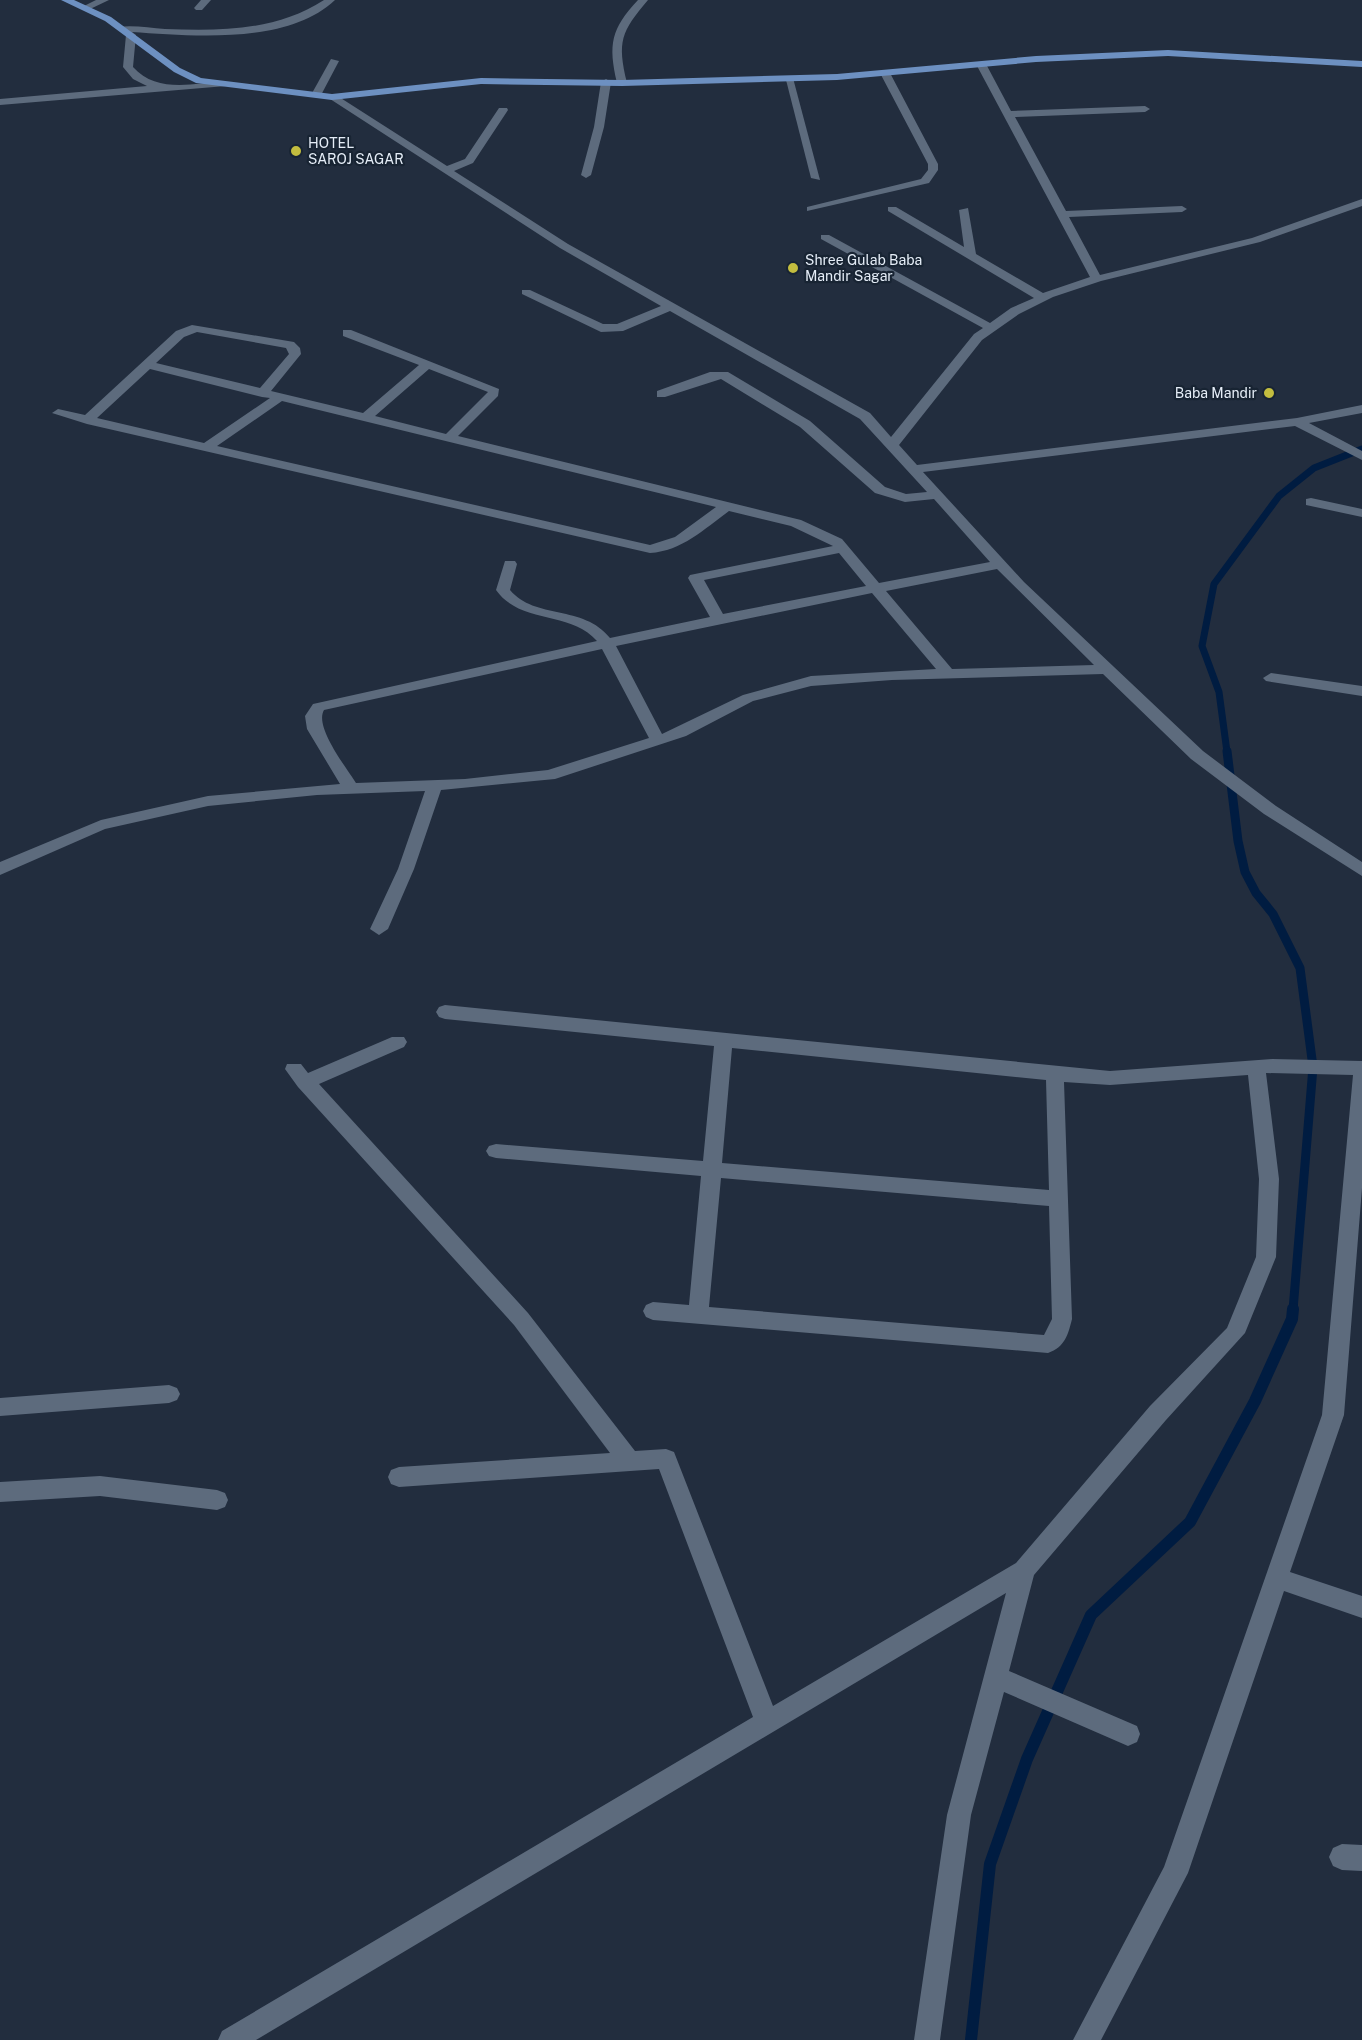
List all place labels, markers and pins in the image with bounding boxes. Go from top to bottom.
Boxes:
place label: HOTEL SAROJ SAGAR [308,135,404,167]
marker: HOTEL SAROJ SAGAR [289,144,303,158]
place label: Shree Gulab Baba Mandir Sagar [805,252,922,284]
marker: Shree Gulab Baba Mandir Sagar [786,261,800,275]
place label: Baba Mandir [1175,385,1257,401]
marker: Baba Mandir [1262,386,1276,400]

